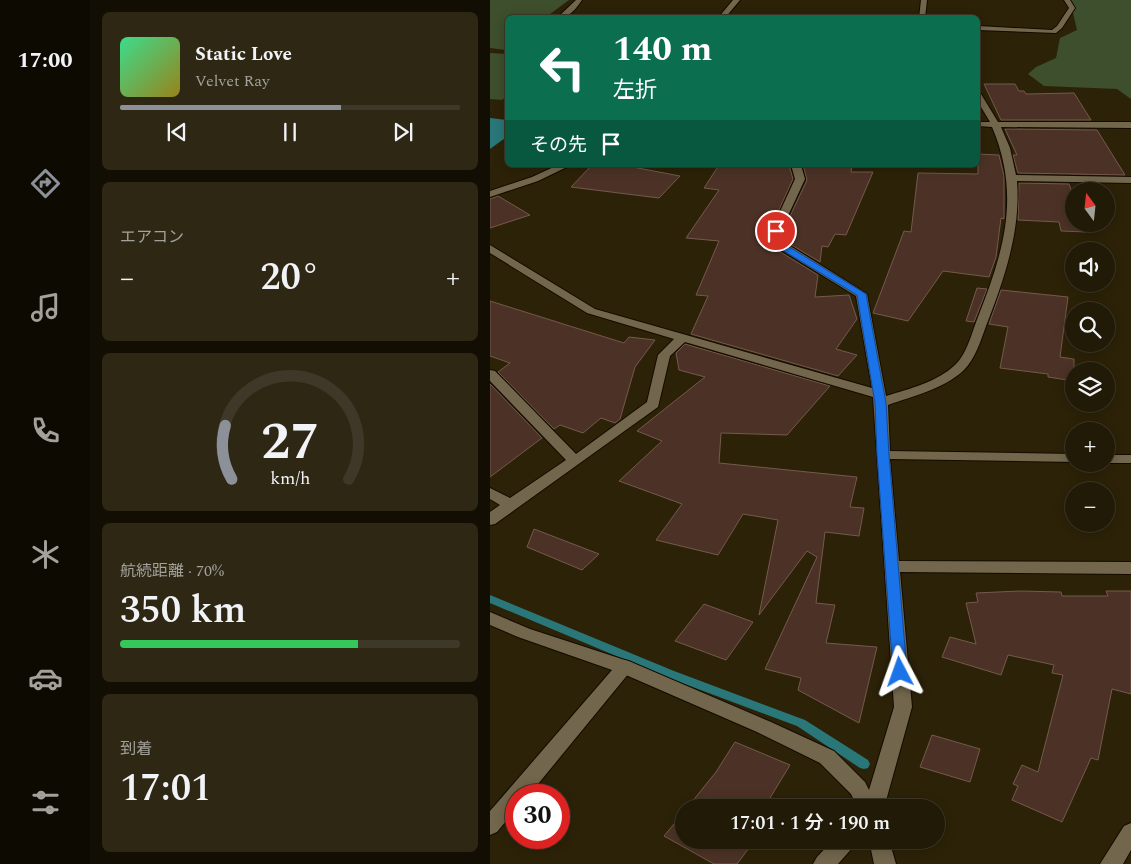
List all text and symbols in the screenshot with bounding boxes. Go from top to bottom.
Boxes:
text: 140 m [613,23,712,76]
icon: left [530,35,595,100]
text: Static Love [195,40,292,69]
text: 17:00 [17,44,73,77]
text: Velvet Ray [195,69,270,93]
text: 左折 [613,74,657,107]
icon: previous [163,118,191,146]
icon: pause [276,118,304,146]
icon: next [389,118,417,146]
icon: arrive [597,130,625,158]
text: その先 [530,131,587,160]
icon: directions [28,166,63,201]
north arrow [1065,182,1115,232]
map controls [1065,182,1115,532]
pin [755,210,797,252]
icon: arrive [762,217,790,245]
text: エアコン [120,225,184,249]
button: sound [1065,242,1115,292]
text: 20° [260,249,320,307]
text: − [120,257,134,300]
text: + [446,257,460,300]
icon: music [28,290,63,325]
button: search [1065,302,1115,352]
button: layers [1065,362,1115,412]
text: 27 [261,403,319,482]
icon: phone [28,413,63,448]
button: + [1065,422,1115,472]
text: km/h [270,465,310,492]
button: − [1065,482,1115,532]
icon: climate [28,537,63,572]
text: 航続距離 · 70% [120,559,224,583]
text: 350 km [120,582,246,640]
position arrow [873,645,925,697]
icon: car [28,661,63,696]
text: 到着 [120,737,152,761]
text: 17:01 [120,760,211,818]
speed limit sign: 30 [505,784,570,849]
icon: filters [28,785,63,820]
text: 17:01 · 1 分 · 190 m [730,809,890,838]

